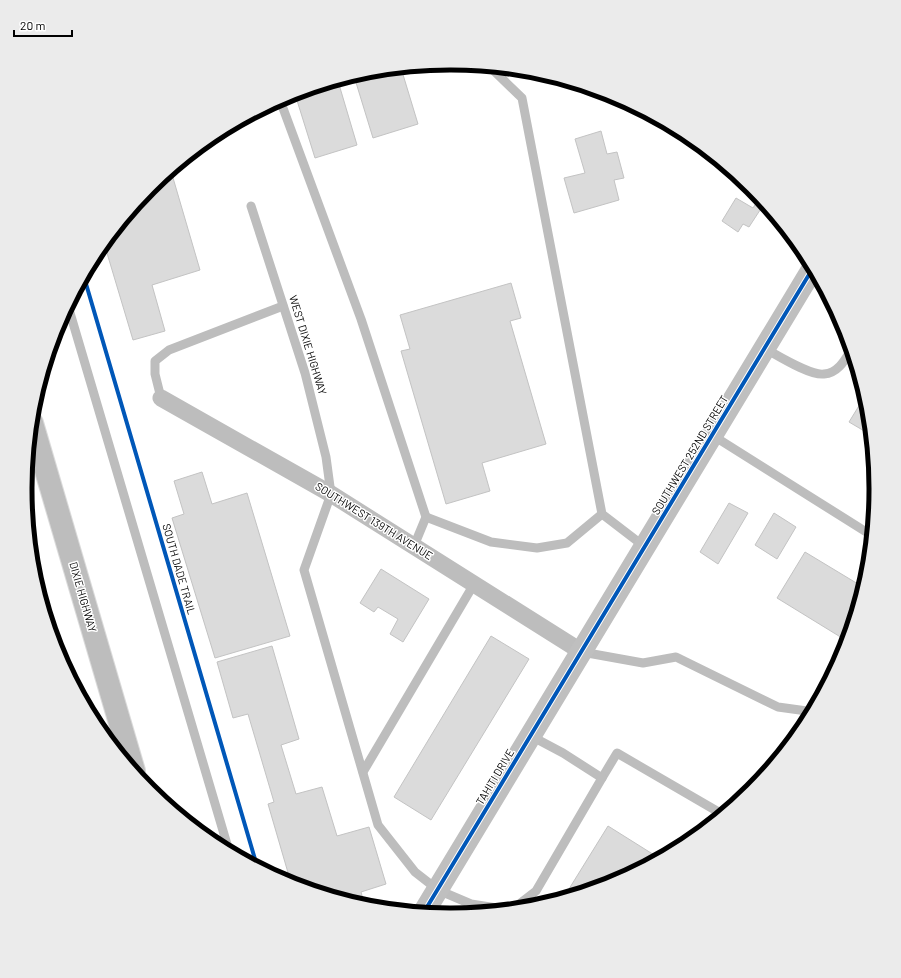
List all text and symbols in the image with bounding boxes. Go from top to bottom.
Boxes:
scale bar [14,12,72,38]
text: 20 m [20,18,46,32]
street label: WEST DIXIE HIGHWAY [287,294,330,396]
street label: SOUTHWEST 252ND STREET [649,393,730,517]
street label: SOUTHWEST 139TH AVENUE [313,479,436,562]
street label: SOUTH DADE TRAIL [160,522,199,616]
street label: DIXIE HIGHWAY [67,560,100,634]
street label: TAHITI DRIVE [473,746,517,807]

